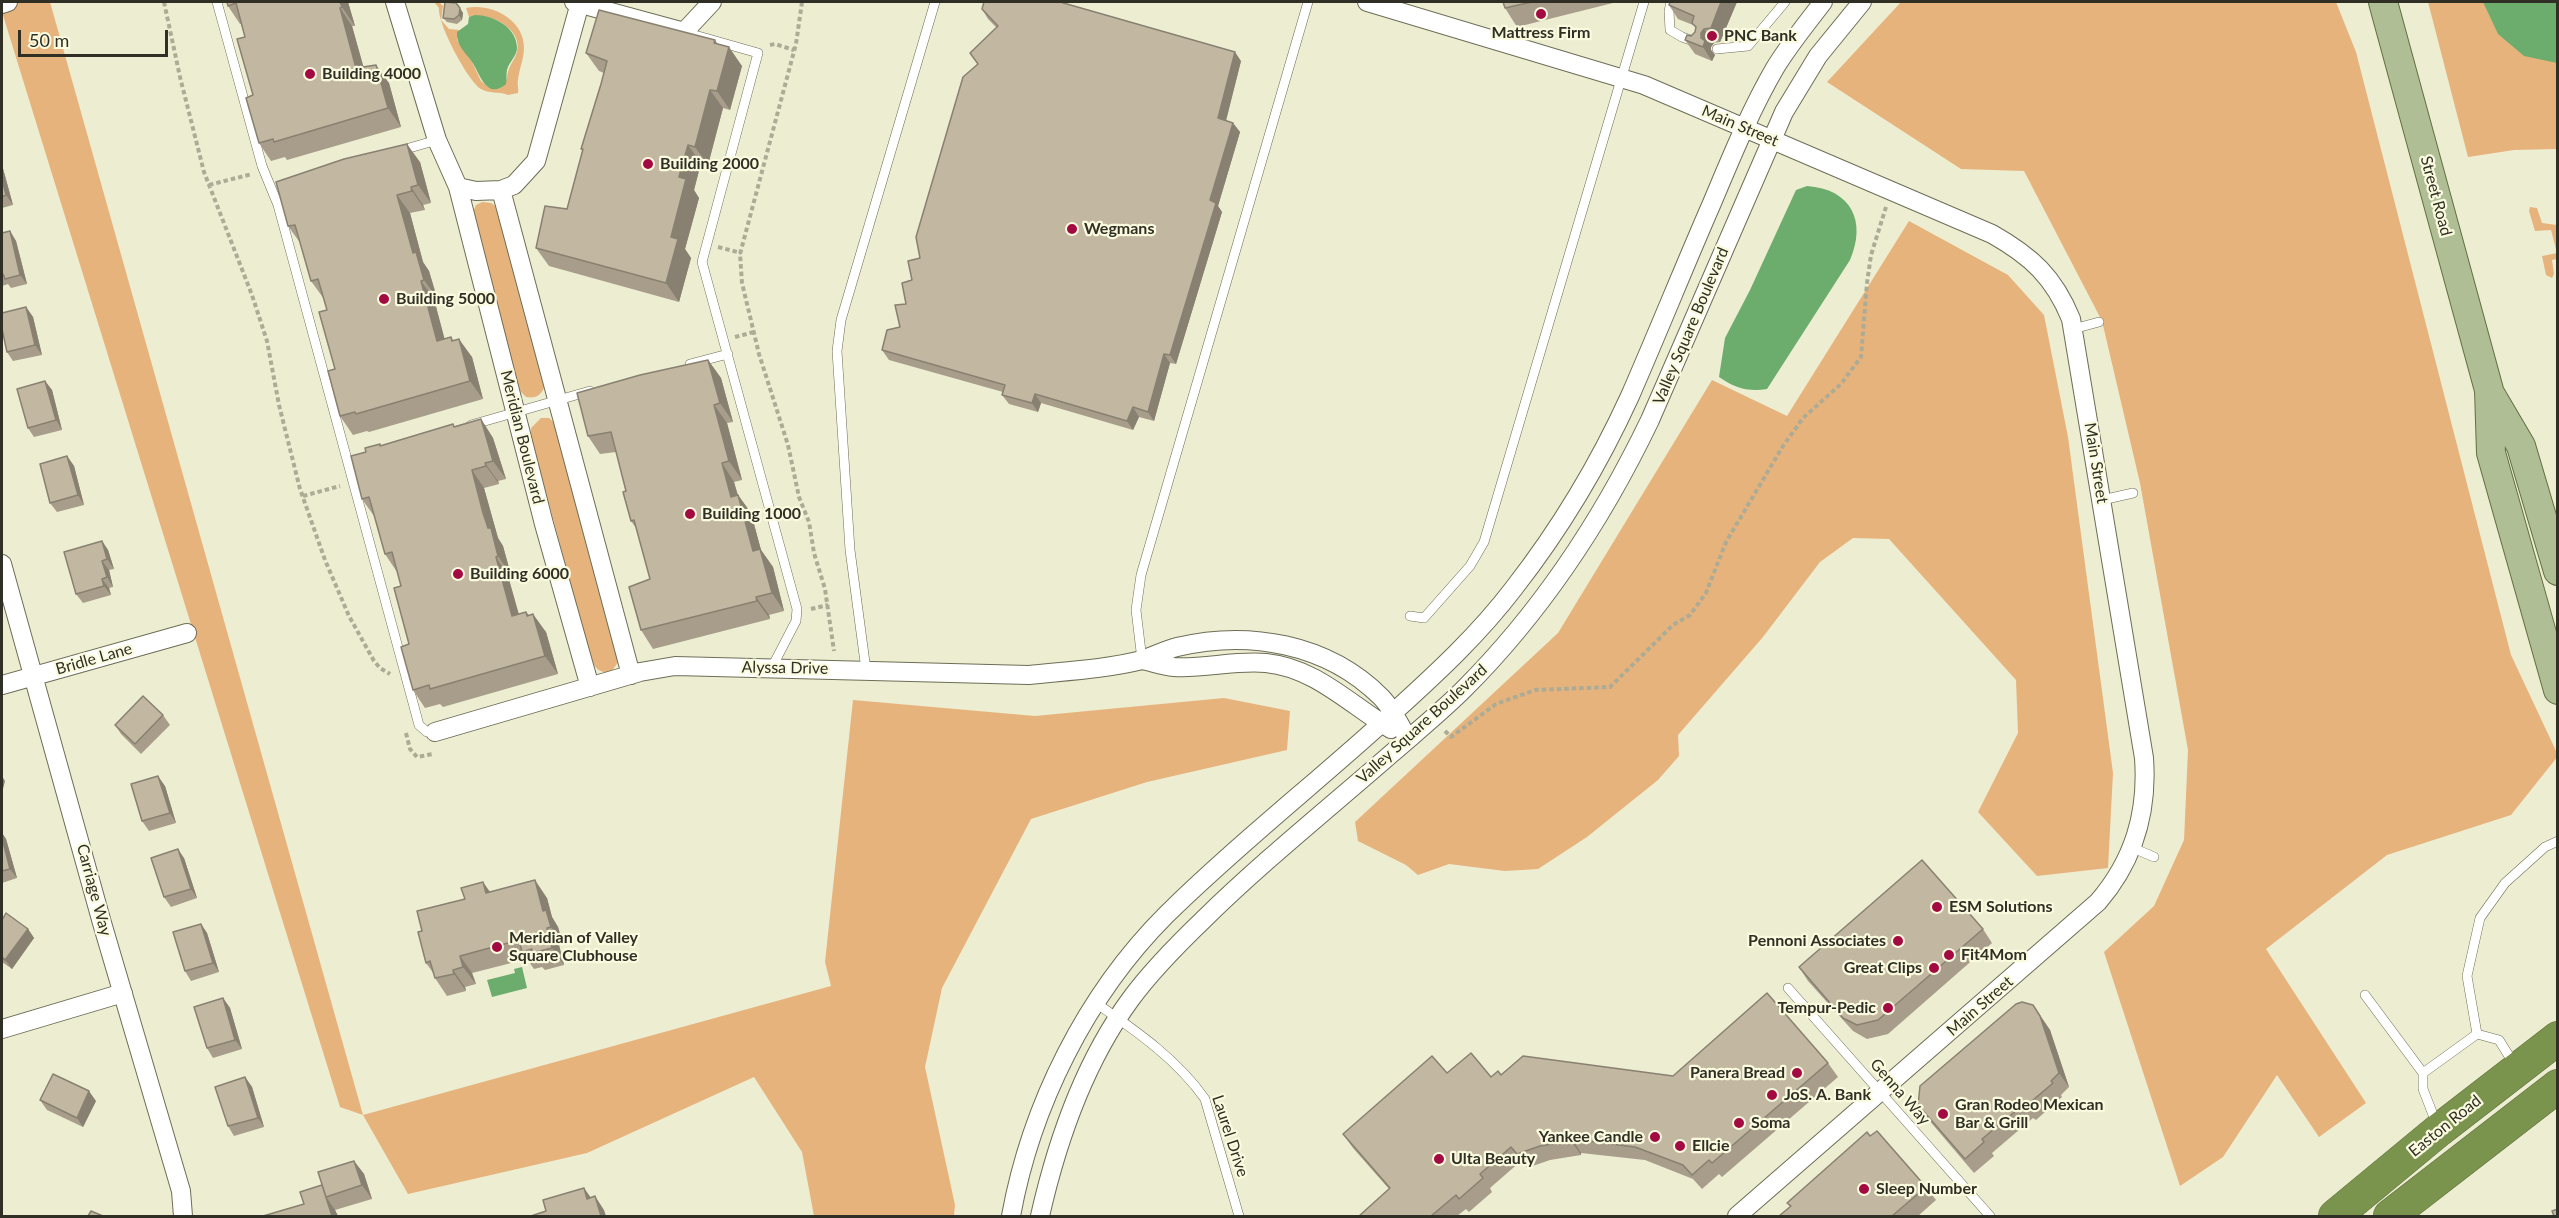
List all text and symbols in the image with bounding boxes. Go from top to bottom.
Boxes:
marker: Mattress Firm [1534,7,1548,21]
scale bar [21,18,171,56]
place label: Mattress Firm [1492,23,1590,43]
place label: PNC Bank [1724,26,1797,46]
text: 50 m [29,29,69,51]
marker: PNC Bank [1705,29,1719,43]
place label: Building 4000 [322,64,421,84]
marker: Building 4000 [303,67,317,81]
street label: Main Street [1699,101,1781,151]
place label: Building 2000 [660,154,759,174]
street label: Street Road [2416,154,2456,238]
marker: Building 2000 [641,157,655,171]
place label: Wegmans [1084,219,1154,239]
marker: Wegmans [1065,222,1079,236]
street label: Valley Square Boulevard [1649,244,1733,408]
place label: Building 5000 [396,289,495,309]
marker: Building 5000 [377,292,391,306]
street label: Meridian Boulevard [496,368,548,506]
street label: Main Street [2080,421,2112,505]
place label: Building 1000 [702,504,801,524]
marker: Building 1000 [683,507,697,521]
place label: Building 6000 [470,564,569,584]
marker: Building 6000 [451,567,465,581]
street label: Bridle Lane [54,639,134,679]
street label: Alyssa Drive [741,658,829,678]
street label: Valley Square Boulevard [1353,660,1491,788]
street label: Carriage Way [72,842,116,938]
place label: ESM Solutions [1949,897,2052,917]
marker: ESM Solutions [1930,900,1944,914]
place label: Meridian of Valley Square Clubhouse [509,928,638,966]
place label: Pennoni Associates [1748,931,1886,951]
marker: Pennoni Associates [1891,934,1905,948]
marker: Meridian of Valley Square Clubhouse [490,940,504,954]
place label: Fit4Mom [1961,945,2027,965]
marker: Fit4Mom [1942,948,1956,962]
place label: Great Clips [1844,958,1922,978]
marker: Great Clips [1927,961,1941,975]
street label: Main Street [1943,972,2017,1040]
place label: Tempur-Pedic [1778,998,1876,1018]
marker: Tempur-Pedic [1881,1001,1895,1015]
street label: Genna Way [1866,1055,1934,1129]
place label: Panera Bread [1690,1063,1785,1083]
marker: Panera Bread [1790,1066,1804,1080]
place label: JoS. A. Bank [1784,1085,1871,1105]
marker: JoS. A. Bank [1765,1088,1779,1102]
street label: Easton Road [2405,1091,2485,1161]
street label: Laurel Drive [1208,1093,1252,1179]
place label: Gran Rodeo Mexican Bar & Grill [1955,1095,2104,1133]
marker: Gran Rodeo Mexican Bar & Grill [1936,1107,1950,1121]
place label: Soma [1751,1113,1790,1133]
marker: Soma [1732,1116,1746,1130]
place label: Yankee Candle [1539,1127,1643,1147]
marker: Yankee Candle [1648,1130,1662,1144]
place label: Ellcie [1692,1136,1729,1156]
marker: Ellcie [1673,1139,1687,1153]
place label: Ulta Beauty [1451,1149,1535,1169]
marker: Ulta Beauty [1432,1152,1446,1166]
place label: Sleep Number [1876,1179,1977,1199]
marker: Sleep Number [1857,1182,1871,1196]

